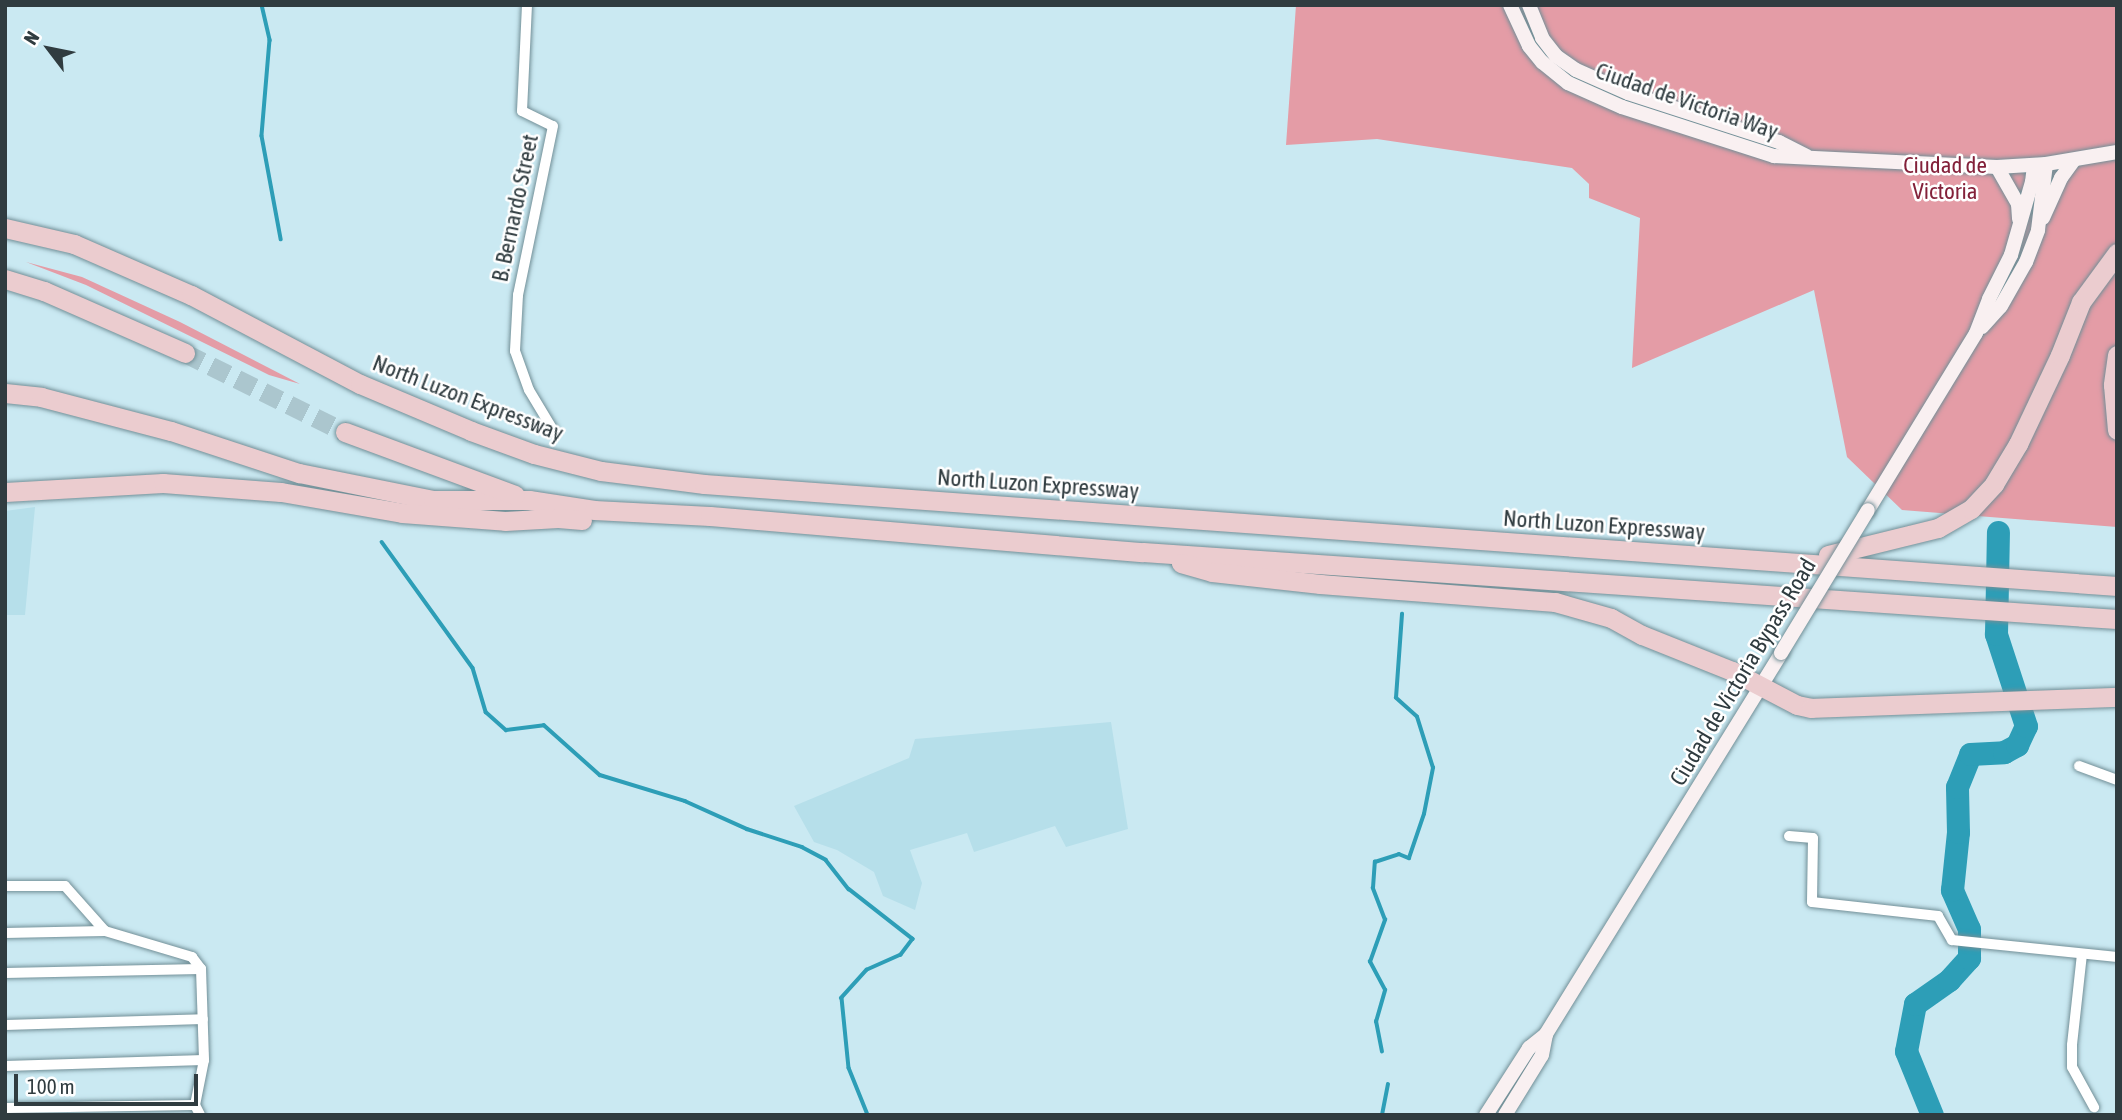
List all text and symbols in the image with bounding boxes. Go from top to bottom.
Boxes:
north arrow [14,14,84,84]
text: N [19,27,43,48]
street label: Ciudad de Victoria Way [1592,57,1782,145]
street label: B. Bernardo Street [486,132,544,284]
park label: Ciudad de Victoria [1903,151,1987,205]
street label: North Luzon Expressway [369,349,567,447]
street label: North Luzon Expressway [936,463,1140,505]
street label: North Luzon Expressway [1502,504,1706,546]
street label: Ciudad de Victoria Bypass Road [1664,553,1822,791]
scale bar [18,1060,201,1104]
text: 100 m [27,1074,75,1098]

